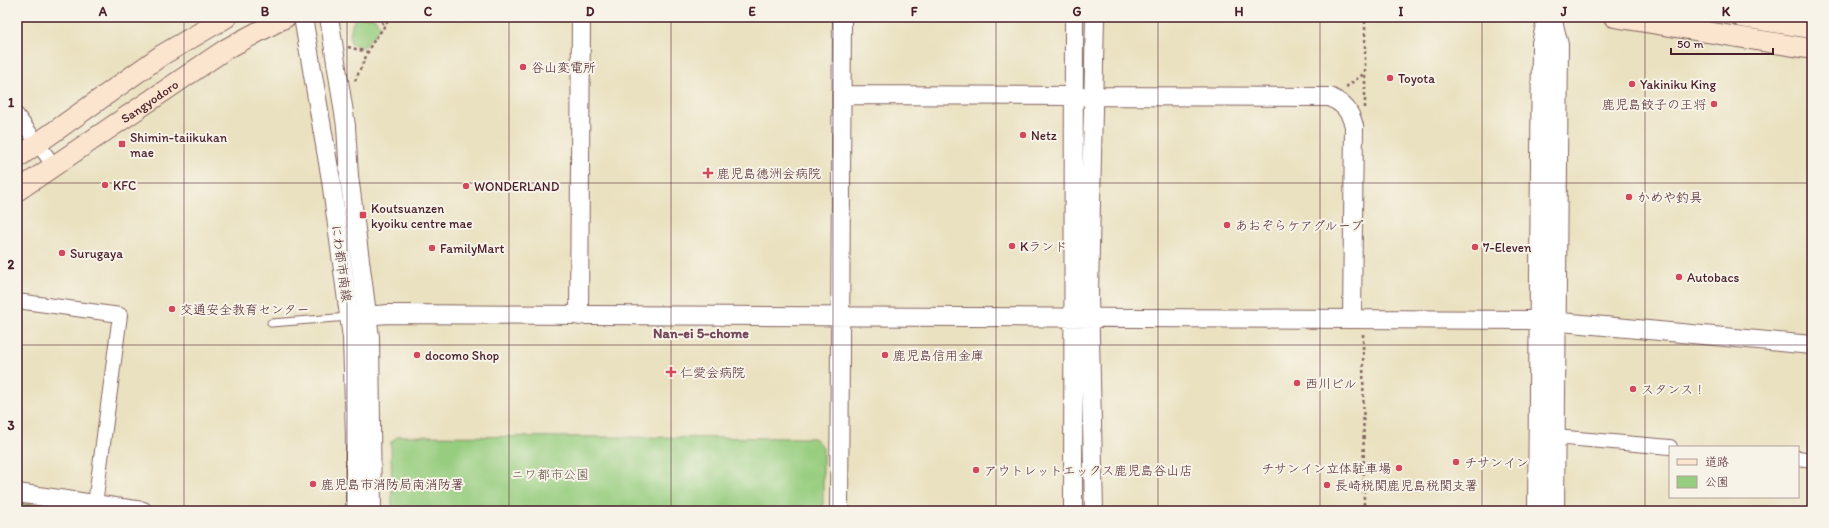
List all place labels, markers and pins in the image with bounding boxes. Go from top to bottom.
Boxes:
place label: 谷山変電所 [531,60,596,75]
marker: 谷山変電所 [518,62,528,72]
place label: Toyota [1398,71,1435,86]
marker: Toyota [1385,73,1395,83]
place label: Yakiniku King [1640,77,1716,92]
marker: Yakiniku King [1627,79,1637,89]
place label: 鹿児島餃子の王将 [1602,97,1706,112]
marker: 鹿児島餃子の王将 [1709,99,1719,109]
place label: Netz [1031,128,1057,143]
place label: Shimin-taiikukan mae [130,130,228,160]
marker: Netz [1018,130,1028,140]
marker: Shimin-taiikukan mae [117,139,127,149]
place label: 鹿児島徳洲会病院 [717,166,821,181]
marker: 鹿児島徳洲会病院 [702,167,714,179]
place label: KFC [113,178,136,193]
place label: WONDERLAND [474,179,560,194]
marker: KFC [100,180,110,190]
marker: WONDERLAND [461,181,471,191]
place label: かめや釣具 [1637,190,1702,205]
marker: かめや釣具 [1624,192,1634,202]
place label: Koutsuanzen kyoiku centre mae [371,201,472,231]
marker: Koutsuanzen kyoiku centre mae [358,210,368,220]
place label: あおぞらケアグループ [1235,218,1363,233]
marker: あおぞらケアグループ [1222,220,1232,230]
place label: Kランド [1020,239,1067,254]
place label: 7-Eleven [1483,240,1532,255]
place label: FamilyMart [440,241,504,256]
marker: Kランド [1007,241,1017,251]
marker: 7-Eleven [1470,242,1480,252]
marker: FamilyMart [427,243,437,253]
place label: Surugaya [70,246,123,261]
marker: Surugaya [57,248,67,258]
place label: Autobacs [1687,270,1739,285]
marker: Autobacs [1674,272,1684,282]
place label: 交通安全教育センター [180,302,309,317]
marker: 交通安全教育センター [167,304,177,314]
place label: docomo Shop [425,348,499,363]
place label: 鹿児島信用金庫 [893,348,984,363]
marker: docomo Shop [412,350,422,360]
marker: 鹿児島信用金庫 [880,350,890,360]
place label: 仁愛会病院 [680,365,745,380]
marker: 仁愛会病院 [665,366,677,378]
place label: 西川ビル [1305,376,1357,391]
marker: 西川ビル [1292,378,1302,388]
place label: スタンス！ [1641,382,1706,397]
marker: スタンス！ [1628,384,1638,394]
place label: チサンイン [1464,455,1529,470]
marker: チサンイン [1451,457,1461,467]
place label: チサンイン立体駐車場 [1261,461,1391,476]
place label: アウトレットエックス鹿児島谷山店 [984,463,1192,478]
marker: チサンイン立体駐車場 [1394,463,1404,473]
marker: アウトレットエックス鹿児島谷山店 [971,465,981,475]
place label: 鹿児島市消防局南消防署 [321,477,464,492]
place label: 長崎税関鹿児島税関支署 [1335,478,1478,493]
marker: 鹿児島市消防局南消防署 [308,479,318,489]
marker: 長崎税関鹿児島税関支署 [1322,480,1332,490]

